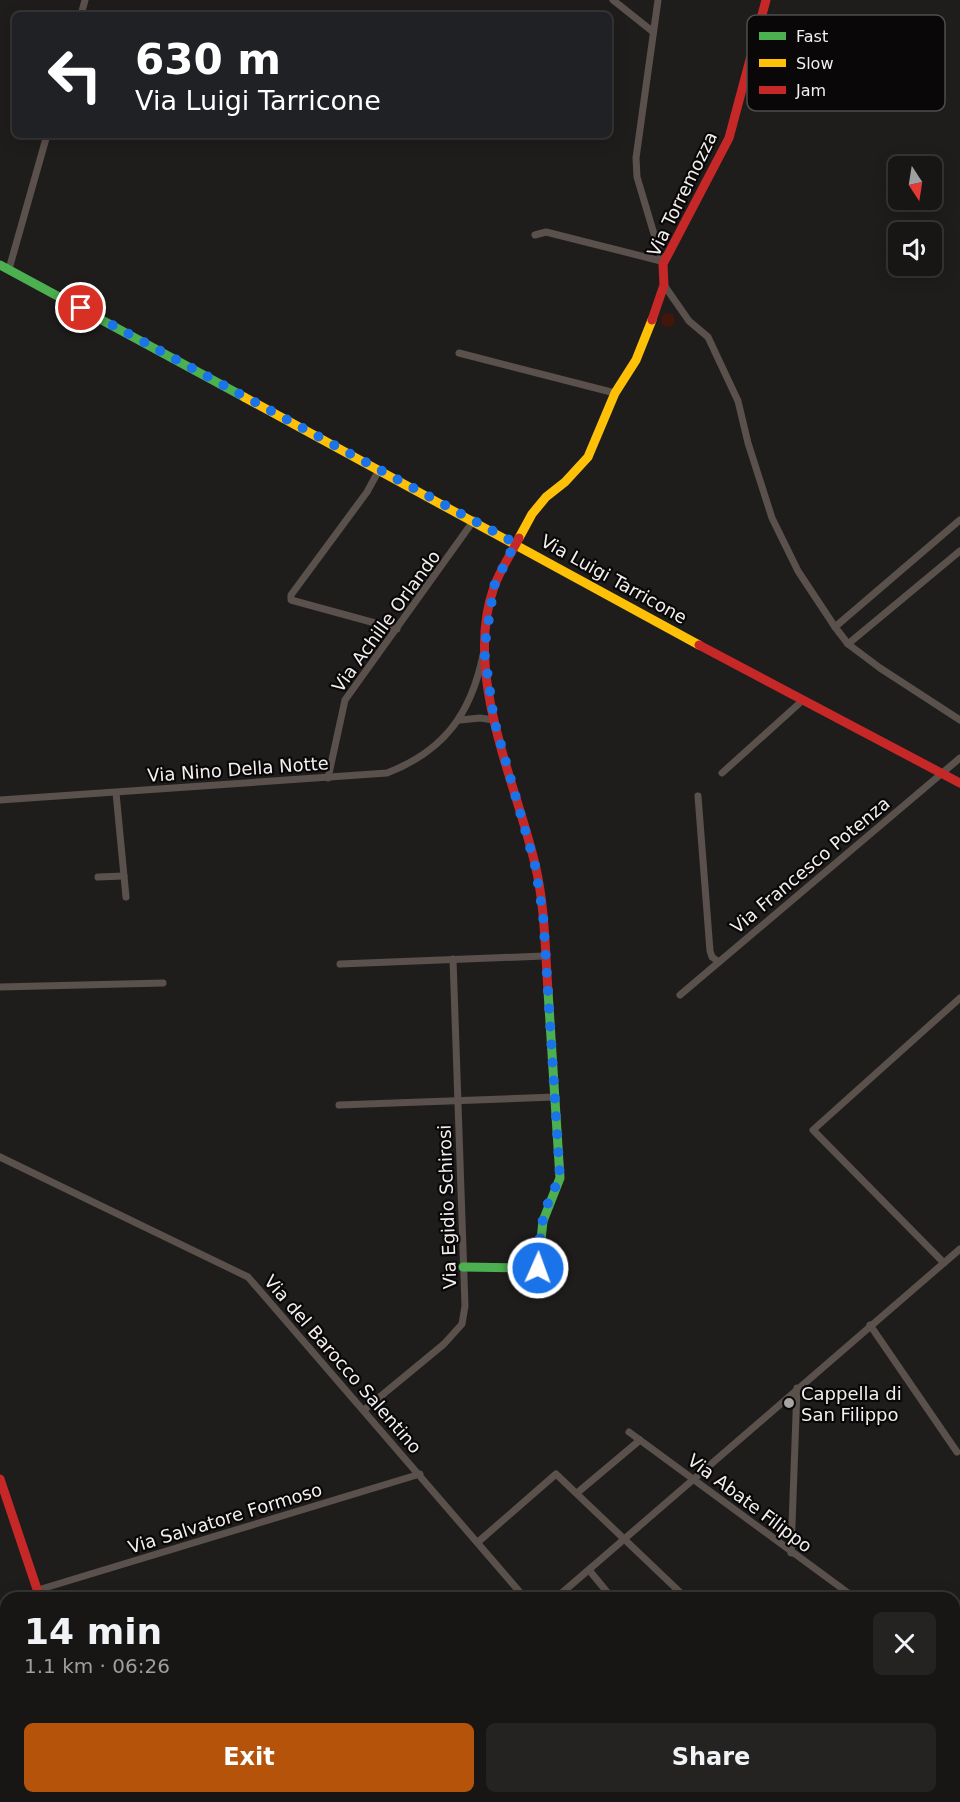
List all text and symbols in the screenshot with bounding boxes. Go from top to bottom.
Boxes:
legend [747,15,945,111]
text: Fast [796,27,828,46]
text: 630 m [135,35,281,84]
icon: left [36,36,114,114]
text: Slow [796,54,833,73]
text: Jam [795,81,826,100]
text: Via Luigi Tarricone [135,85,381,116]
street label: Via Torremozza [643,128,721,260]
north arrow [888,156,942,210]
map controls [888,156,942,276]
button: sound [888,222,942,276]
pin [55,282,106,333]
icon: arrive [64,291,97,324]
street label: Via Luigi Tarricone [537,530,691,628]
street label: Via Achille Orlando [327,546,445,696]
street label: Via Nino Della Notte [147,752,329,786]
street label: Via Francesco Potenza [726,792,894,938]
street label: Via Egidio Schirosi [434,1124,460,1290]
position arrow [506,1236,570,1300]
street label: Via del Barocco Salentino [260,1271,426,1457]
place label: Cappella di San Filippo [801,1383,902,1425]
marker: Cappella di San Filippo [782,1396,796,1410]
street label: Via Abate Filippo [684,1449,816,1557]
street label: Via Salvatore Formoso [126,1479,324,1557]
text: 14 min [24,1611,162,1652]
button: close [873,1612,936,1675]
text: 1.1 km · 06:26 [24,1654,170,1678]
button: Exit [24,1723,474,1792]
button: Share [486,1723,936,1792]

